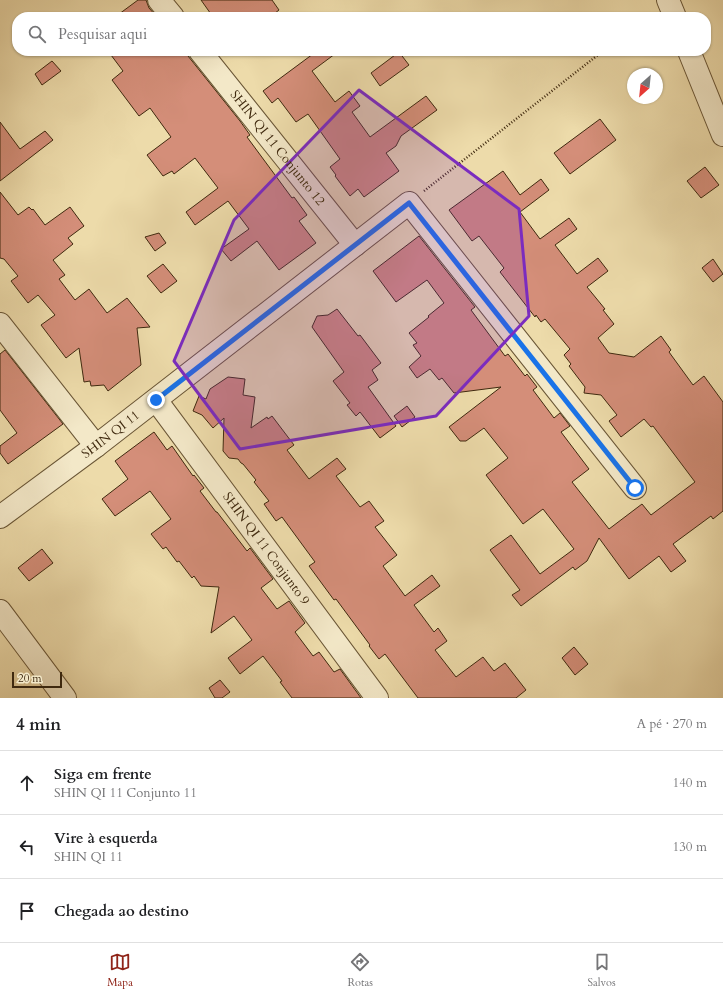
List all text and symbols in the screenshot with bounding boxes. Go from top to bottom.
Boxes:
search box [12,12,711,56]
icon: search [26,23,48,45]
text: Pesquisar aqui [58,24,147,44]
north arrow [627,68,663,104]
street label: SHIN QI 11 Conjunto 12 [226,86,329,210]
route end [147,391,165,409]
street label: SHIN QI 11 [78,406,143,463]
route start [626,479,644,497]
street label: SHIN QI 11 Conjunto 9 [218,488,314,609]
scale bar [12,670,62,689]
text: 20 m [18,671,42,686]
text: 4 min [16,713,61,736]
text: A pé · 270 m [637,715,707,733]
text: Siga em frente [54,764,152,784]
icon: ahead [16,772,38,794]
text: 140 m [673,774,707,792]
text: SHIN QI 11 Conjunto 11 [54,784,197,802]
text: Vire à esquerda [54,828,158,848]
icon: left [16,836,38,858]
text: 130 m [673,838,707,856]
text: SHIN QI 11 [54,848,123,866]
icon: arrive [16,900,38,922]
text: Chegada ao destino [54,901,189,921]
tab: Mapa [107,951,133,990]
tab: Rotas [347,951,373,990]
tab: Salvos [587,951,616,990]

